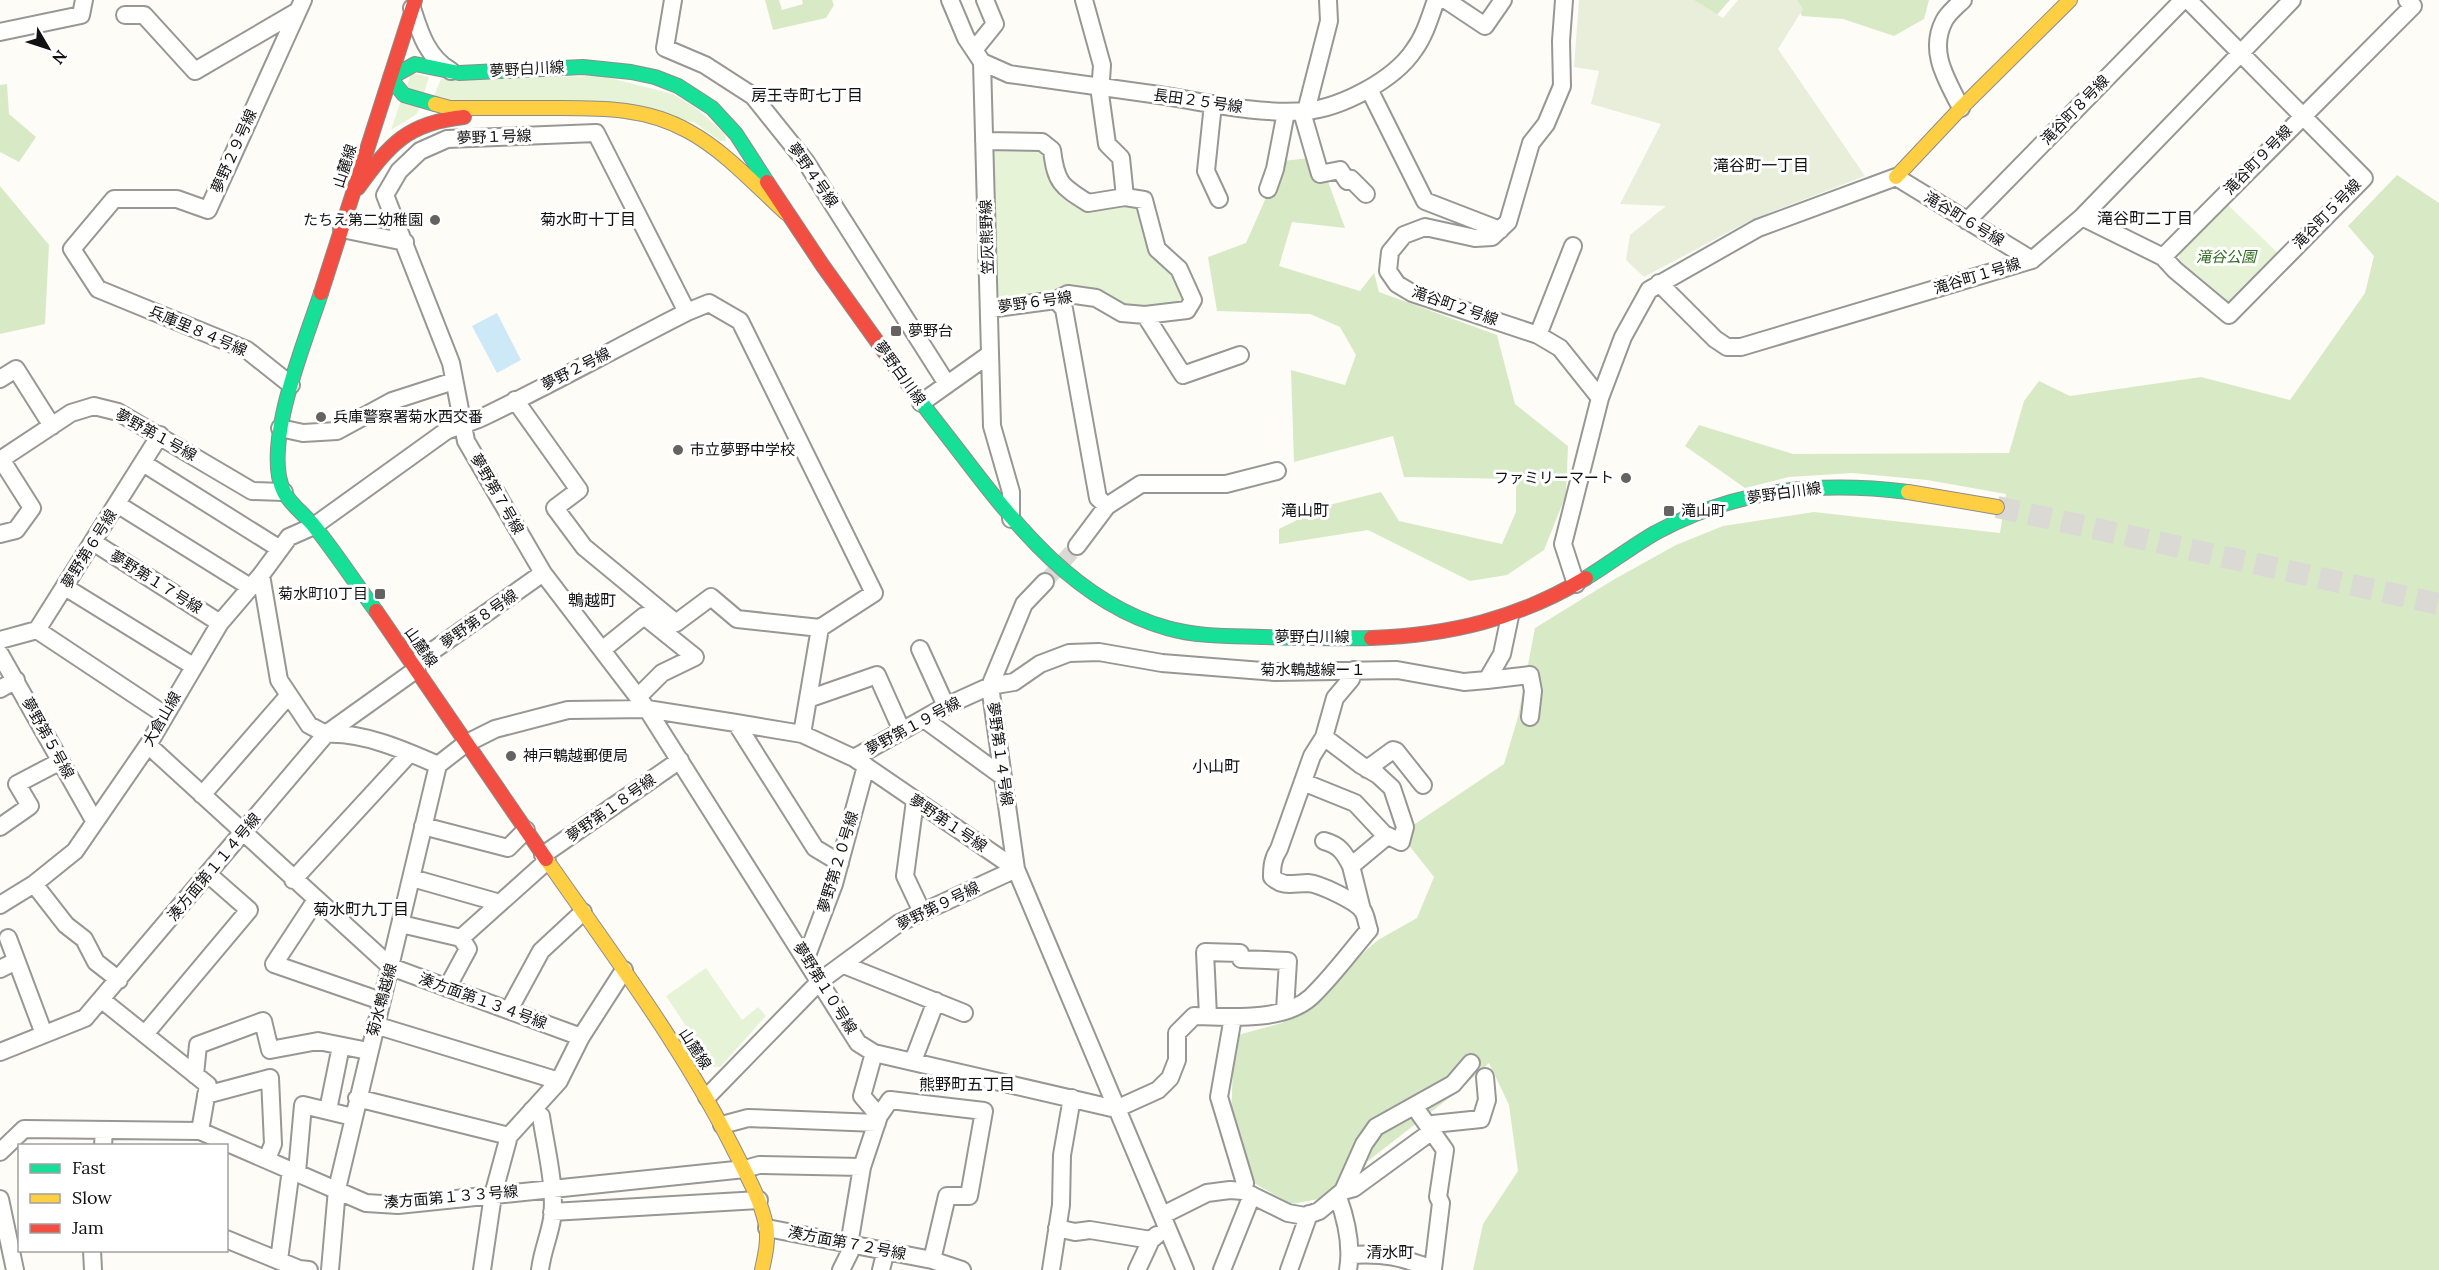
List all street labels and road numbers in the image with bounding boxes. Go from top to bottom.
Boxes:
street label: 夢野白川線 [489,57,565,80]
street label: 滝谷町８号線 [2037,71,2113,149]
street label: 長田２５号線 [1152,85,1244,116]
street label: 夢野２９号線 [207,106,261,196]
street label: 滝谷町９号線 [2220,121,2296,199]
street label: 夢野１号線 [456,126,532,147]
street label: 夢野４号線 [784,139,843,211]
street label: 山麓線 [329,142,361,190]
street label: 滝谷町５号線 [2289,175,2365,253]
street label: 滝谷町６号線 [1921,187,2008,250]
street label: 笠灰熊野線 [976,199,997,275]
street label: 滝谷町１号線 [1931,253,2023,298]
street label: 滝谷町２号線 [1410,282,1501,329]
street label: 夢野６号線 [996,287,1073,316]
street label: 兵庫里８４号線 [146,301,250,360]
street label: 夢野白川線 [871,337,930,409]
street label: 夢野２号線 [538,343,614,394]
street label: 夢野第１号線 [112,404,200,465]
street label: 夢野第７号線 [467,450,528,537]
street label: 夢野白川線 [1745,478,1822,507]
street label: 夢野第６号線 [57,506,120,592]
street label: 夢野第１７号線 [107,546,206,617]
street label: 夢野第８号線 [436,585,521,652]
street label: 山麓線 [401,623,442,671]
street label: 夢野白川線 [1274,627,1350,646]
street label: 菊水鵯越線ー１ [1260,660,1366,679]
street label: 大倉山線 [138,688,185,749]
street label: 夢野第１９号線 [862,693,964,759]
street label: 夢野第５号線 [18,694,79,782]
street label: 夢野第１４号線 [984,701,1017,807]
street label: 夢野第１８号線 [562,770,659,845]
street label: 夢野第１号線 [906,790,991,856]
street label: 湊方面第１１４号線 [163,809,264,924]
street label: 夢野第２０号線 [813,809,862,915]
street label: 夢野第９号線 [893,877,982,934]
street label: 夢野第１０号線 [790,938,861,1037]
street label: 菊水鵯越線 [363,961,400,1039]
street label: 湊方面第１３４号線 [416,969,550,1033]
street label: 山麓線 [675,1025,716,1073]
street label: 湊方面第１３３号線 [383,1181,519,1212]
street label: 湊方面第７２号線 [786,1222,908,1263]

